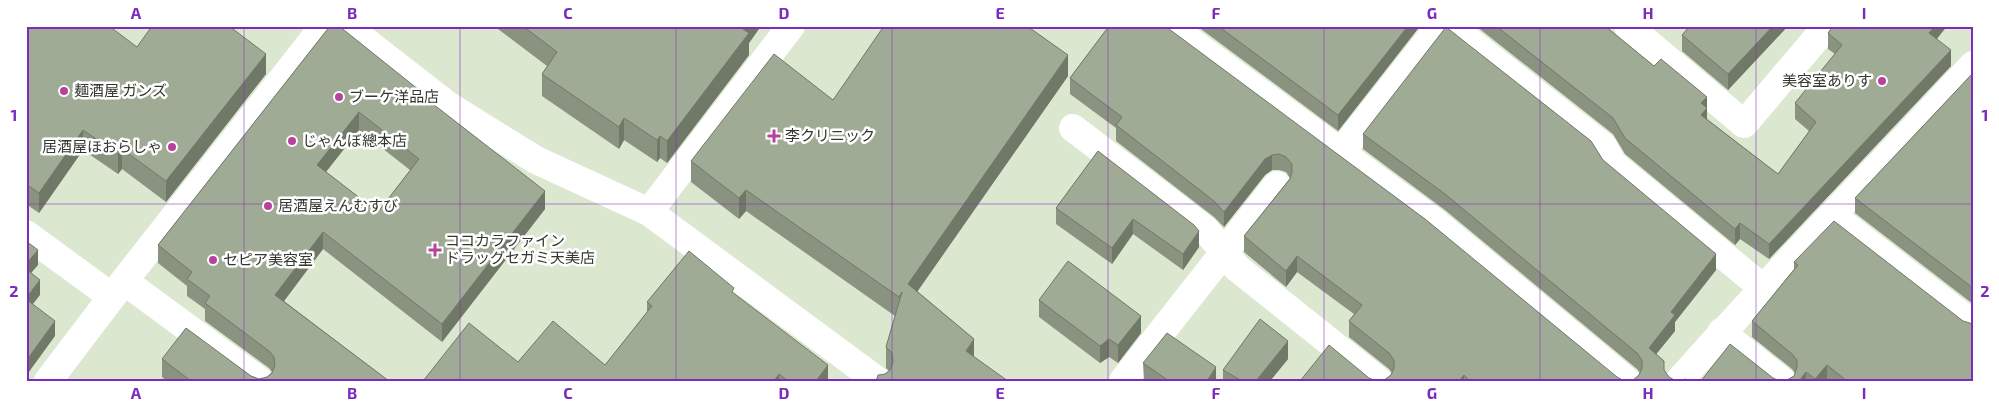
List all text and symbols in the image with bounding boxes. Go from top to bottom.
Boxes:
text: A [131,3,142,22]
text: B [347,3,357,22]
text: C [563,3,573,22]
text: D [779,3,790,22]
text: E [995,3,1005,22]
text: F [1212,3,1221,22]
text: G [1427,3,1437,22]
text: H [1642,3,1654,22]
text: I [1862,3,1866,22]
place label: 美容室ありす [1782,71,1872,89]
marker: 美容室ありす [1876,75,1888,87]
place label: 麺酒屋 ガンズ [74,81,167,99]
marker: 麺酒屋 ガンズ [58,85,70,97]
place label: ブーケ洋品店 [349,87,439,105]
marker: ブーケ洋品店 [333,91,345,103]
text: 1 [11,105,17,124]
text: 1 [1982,105,1988,124]
place label: 李クリニック [785,126,875,144]
marker: 李クリニック [767,129,781,143]
place label: じゃんぼ總本店 [302,131,407,149]
marker: じゃんぼ總本店 [286,135,298,147]
place label: 居酒屋ほおらしゃ [42,137,162,155]
marker: 居酒屋ほおらしゃ [166,141,178,153]
place label: 居酒屋えんむすび [278,196,398,214]
marker: 居酒屋えんむすび [262,200,274,212]
place label: ココカラファイン ドラッグセガミ天美店 [445,231,595,266]
marker: ココカラファイン ドラッグセガミ天美店 [429,244,441,256]
place label: セピア美容室 [223,250,313,268]
marker: セピア美容室 [207,254,219,266]
text: 2 [9,281,19,300]
text: 2 [1980,281,1990,300]
text: A [131,383,142,402]
text: B [347,383,357,402]
text: C [563,383,573,402]
text: D [779,383,790,402]
text: E [995,383,1005,402]
text: F [1212,383,1221,402]
text: G [1427,383,1437,402]
text: H [1642,383,1654,402]
text: I [1862,383,1866,402]

